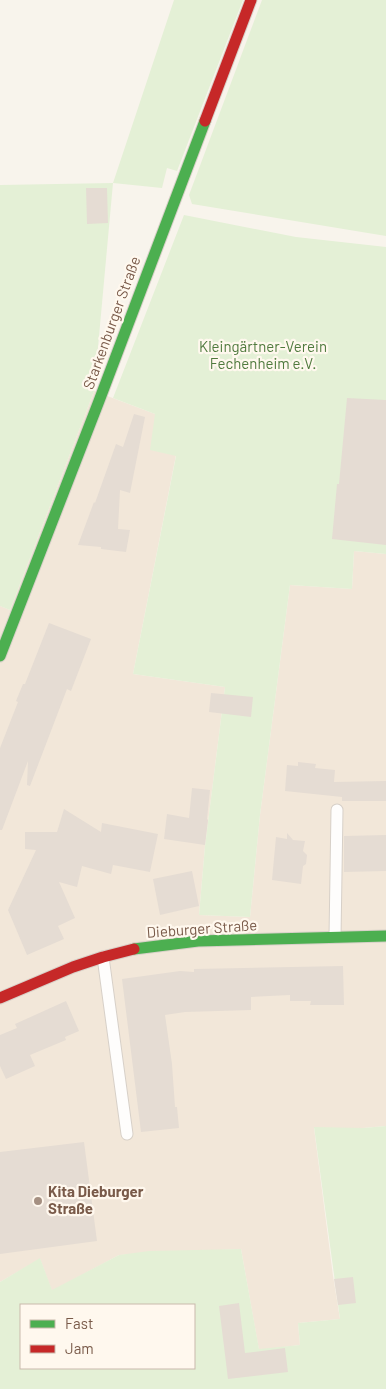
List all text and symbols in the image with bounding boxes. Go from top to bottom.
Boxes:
street label: Starkenburger Straße [79,254,144,392]
park label: Kleingärtner-Verein Fechenheim e.V. [199,337,327,372]
street label: Dieburger Straße [146,915,258,941]
place label: Kita Dieburger Straße [48,1182,144,1217]
marker: Kita Dieburger Straße [32,1195,44,1207]
legend [20,1304,195,1369]
text: Fast [65,1314,93,1332]
text: Jam [65,1339,94,1357]

